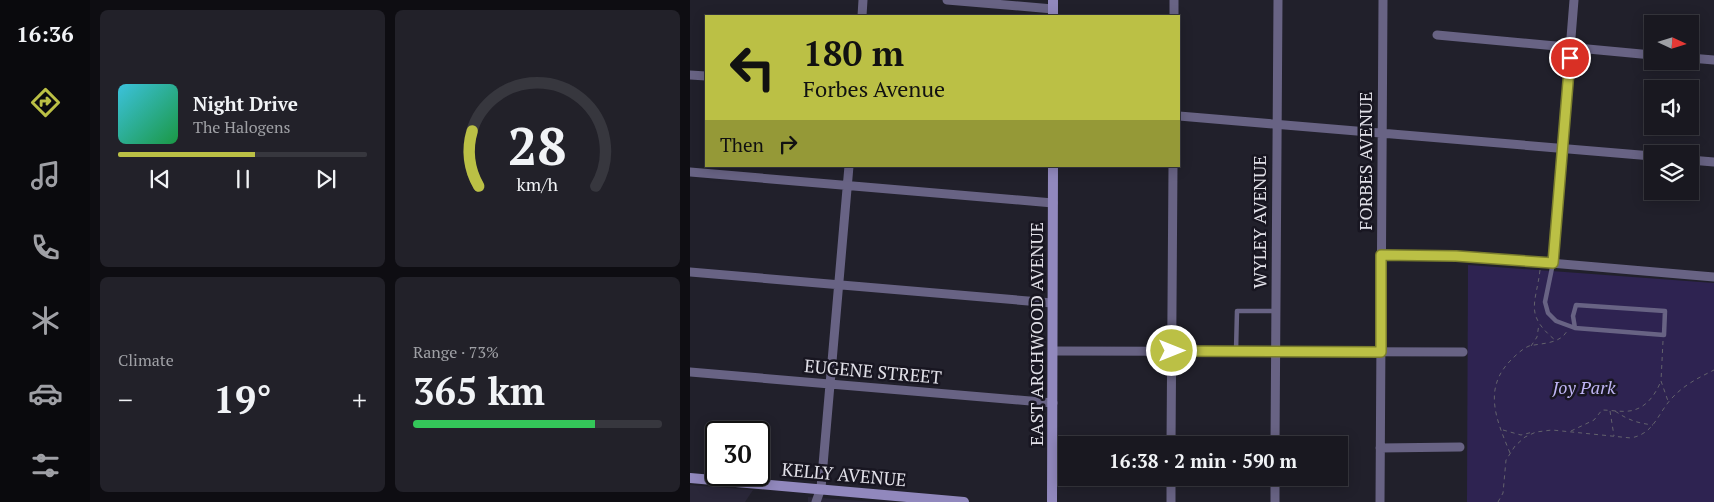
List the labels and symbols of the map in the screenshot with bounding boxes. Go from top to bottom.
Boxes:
north arrow [1644,15,1699,70]
pin [1549,37,1591,79]
street label: FORBES AVENUE [1353,92,1377,230]
street label: WYLEY AVENUE [1247,155,1271,289]
street label: EAST ARCHWOOD AVENUE [1024,222,1048,446]
position arrow [1145,324,1197,376]
street label: EUGENE STREET [803,353,943,389]
park label: Joy Park [1551,375,1616,399]
speed limit sign: 30 [705,421,770,486]
street label: KELLY AVENUE [781,457,907,491]

